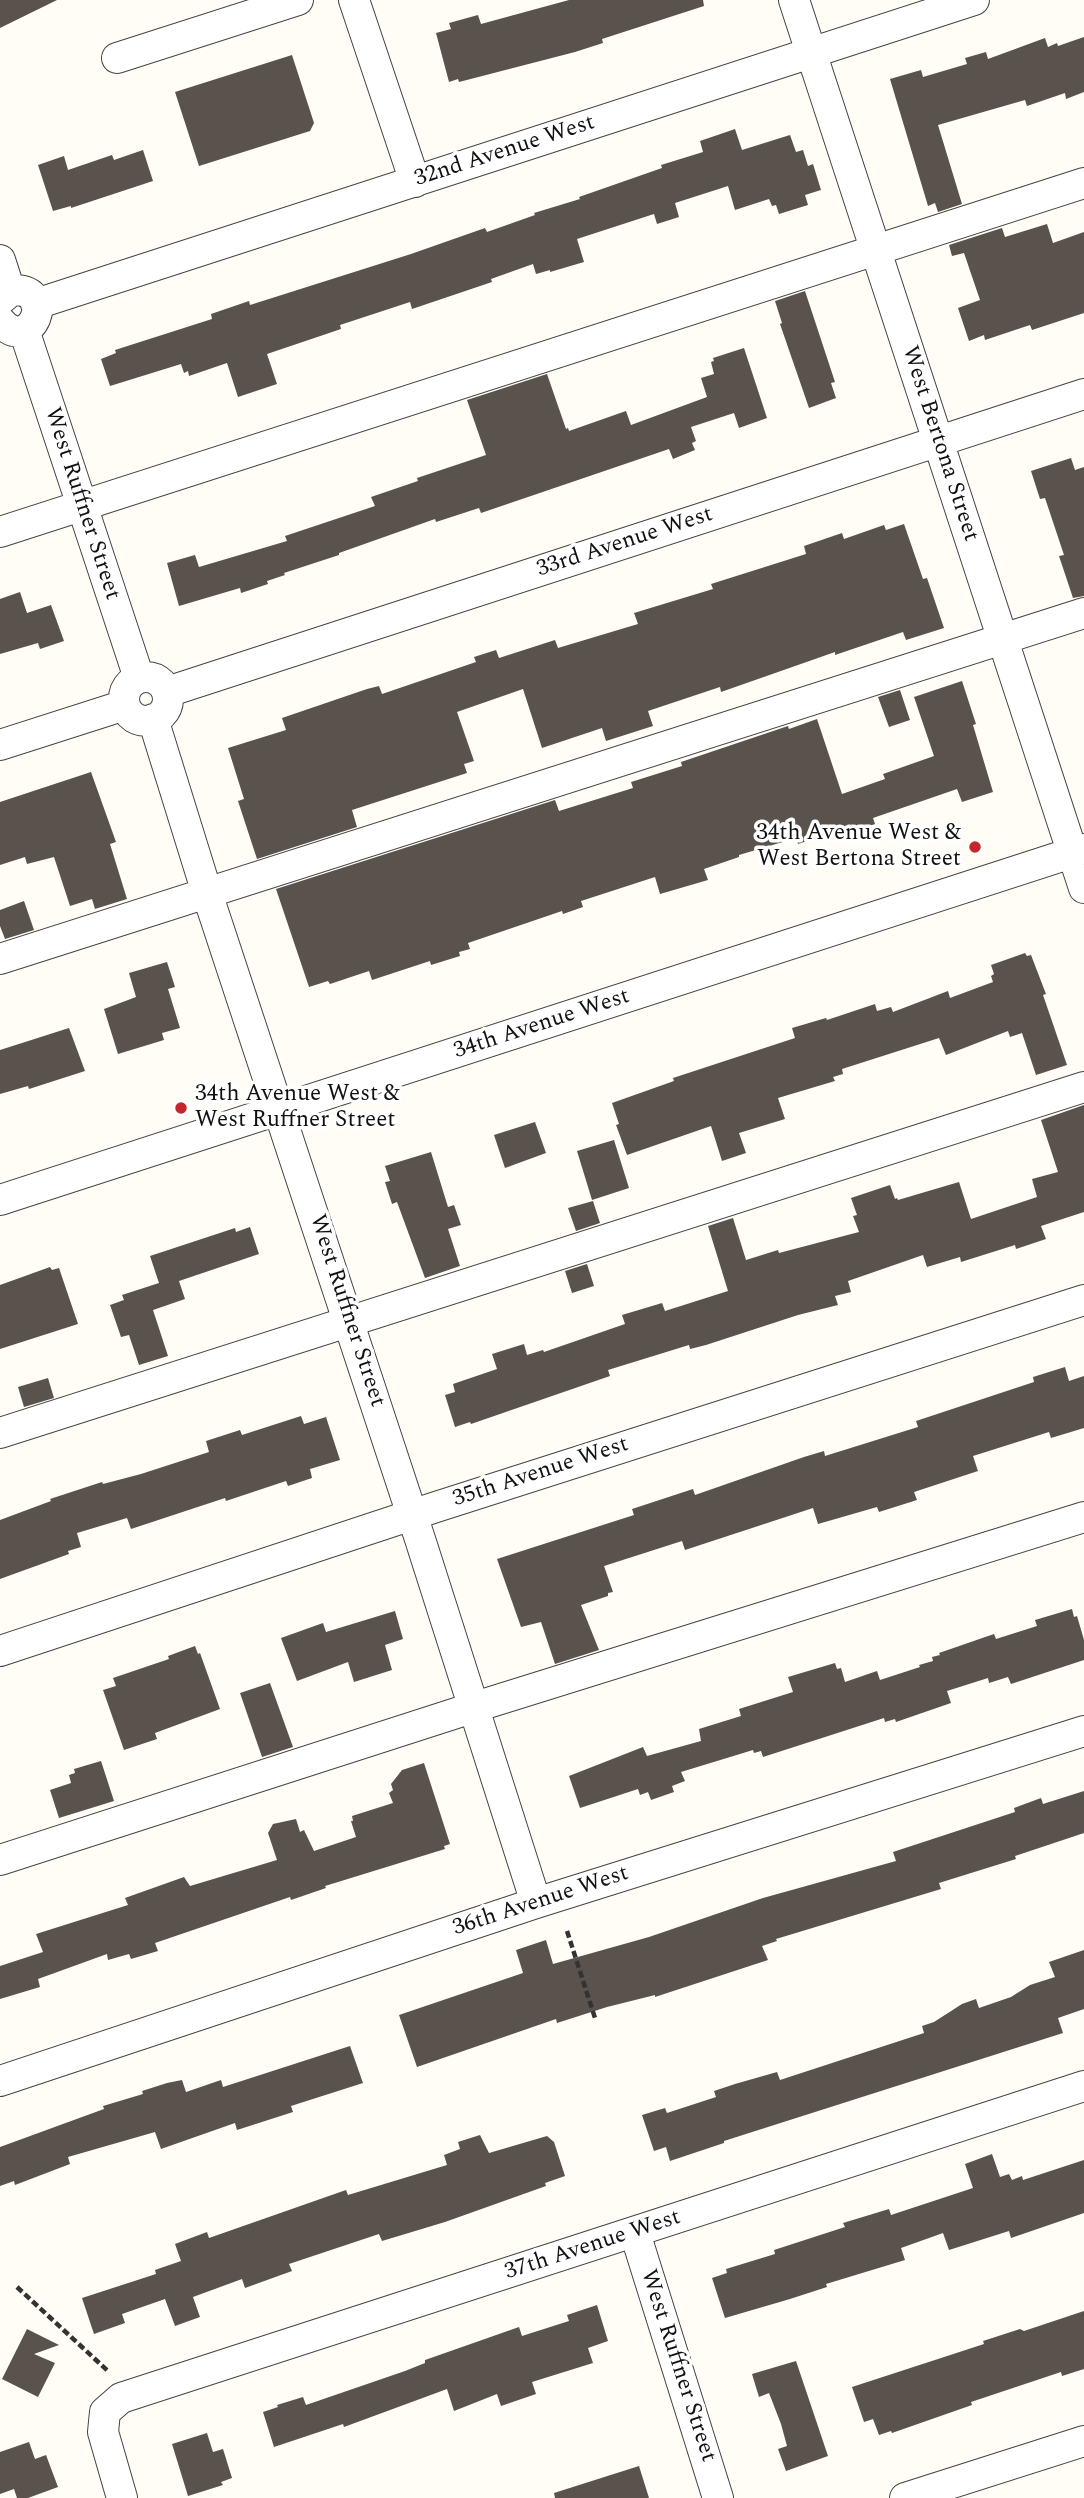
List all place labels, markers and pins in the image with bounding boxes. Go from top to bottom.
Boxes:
place label: 34th Avenue West & West Bertona Street [756,820,961,874]
marker: 34th Avenue West & West Bertona Street [967,839,983,855]
place label: 34th Avenue West & West Ruffner Street [195,1081,400,1135]
marker: 34th Avenue West & West Ruffner Street [173,1100,189,1116]

